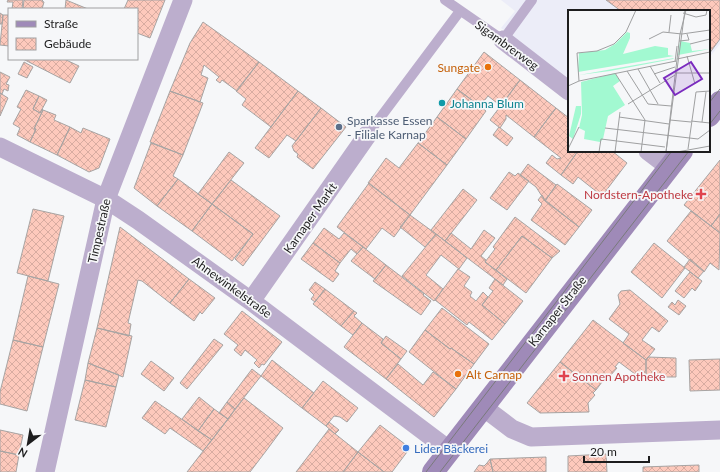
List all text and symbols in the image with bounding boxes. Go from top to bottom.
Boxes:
legend [8,8,138,60]
inset map [568,10,710,152]
text: Straße [44,16,78,31]
street label: Sigambrerweg [472,17,542,73]
text: Gebäude [44,36,91,51]
place label: Sungate [437,60,480,75]
marker: Sungate [483,62,493,72]
place label: Johanna Blum [450,96,524,111]
marker: Johanna Blum [437,98,447,108]
place label: Sparkasse Essen - Filiale Karnap [347,113,433,142]
marker: Sparkasse Essen - Filiale Karnap [334,122,344,132]
street label: Karnaper Markt [280,179,340,256]
place label: Nordstern-Apotheke [584,187,693,202]
marker: Nordstern-Apotheke [696,189,706,199]
street label: Timpestraße [84,197,114,265]
street label: Ahnewinkelstraße [189,253,275,321]
street label: Karnaper Straße [525,273,589,349]
place label: Alt Carnap [466,367,522,382]
marker: Alt Carnap [453,369,463,379]
place label: Sonnen Apotheke [572,369,665,384]
marker: Sonnen Apotheke [559,371,569,381]
north arrow [8,424,48,464]
scale bar [584,438,649,464]
place label: Lider Bäckerei [414,441,488,456]
marker: Lider Bäckerei [401,443,411,453]
text: 20 m [590,444,617,459]
text: N [16,445,30,461]

